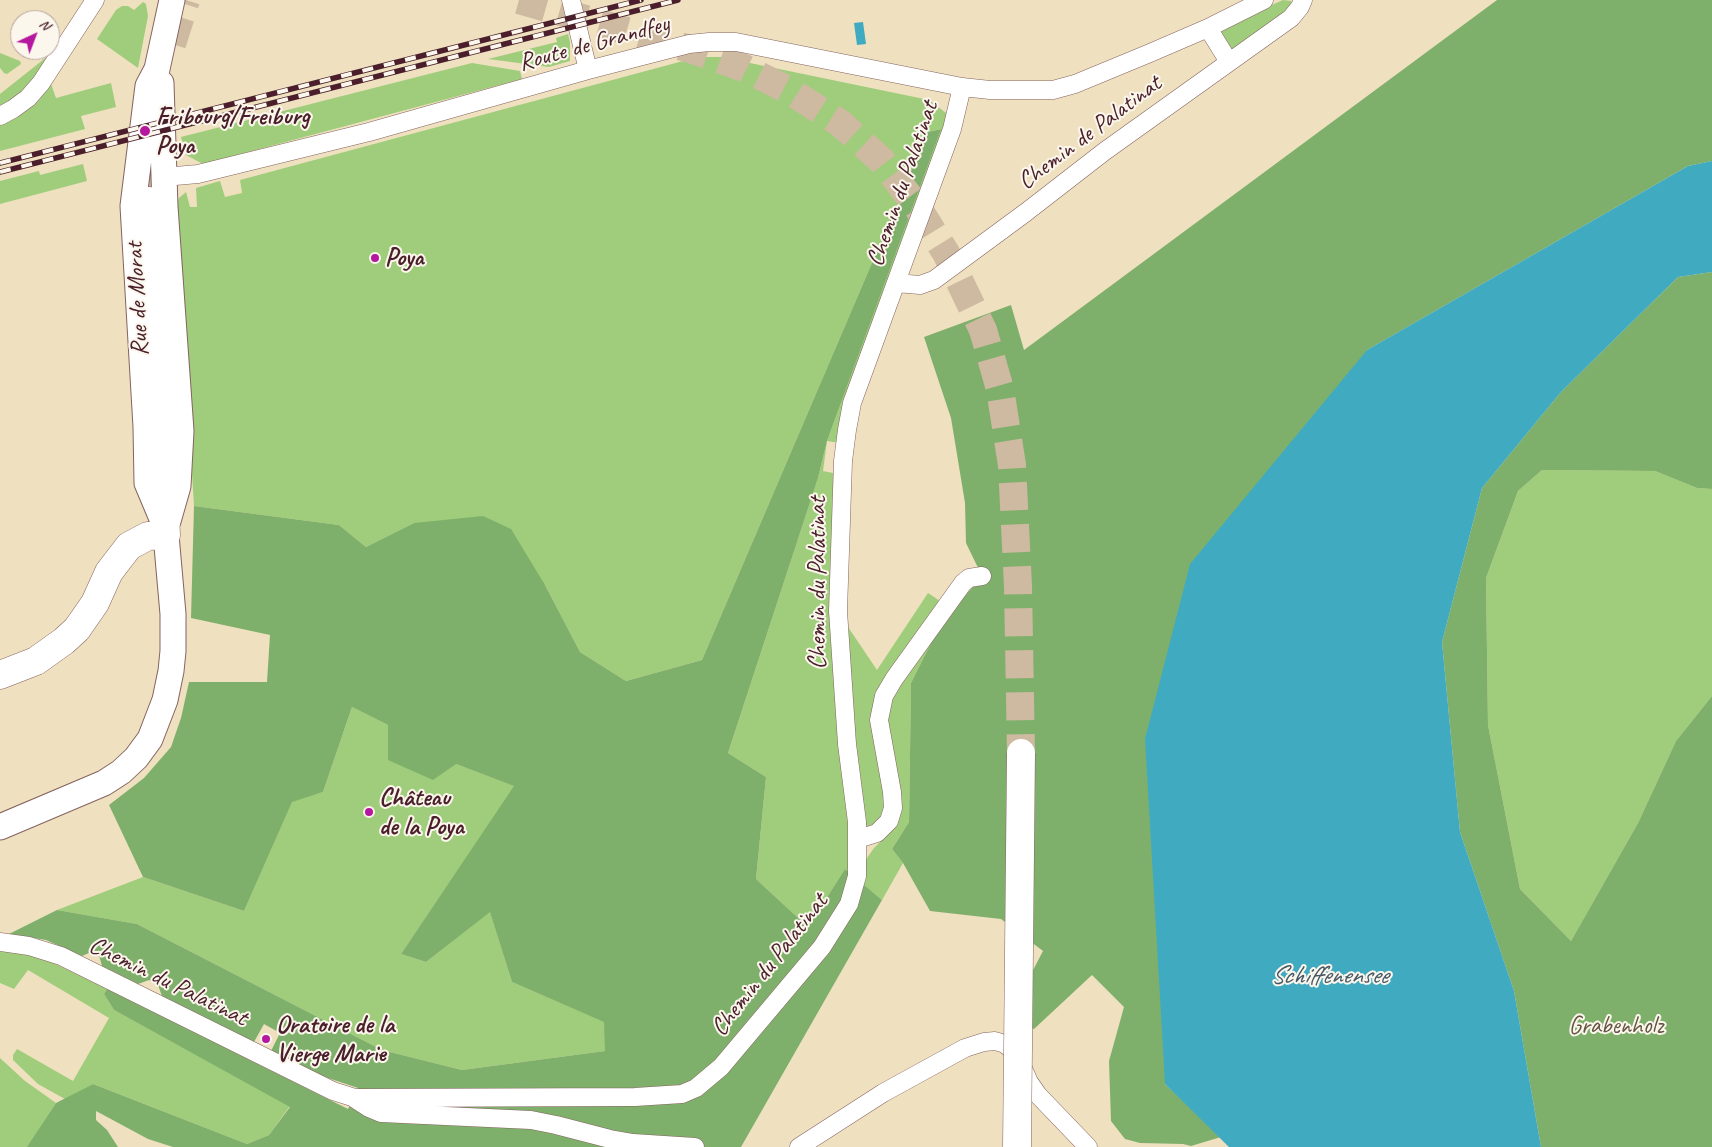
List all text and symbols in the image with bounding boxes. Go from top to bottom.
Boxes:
street label: Route de Grandfey [515,9,673,79]
north arrow [10,10,60,60]
text: N [36,15,54,34]
street label: Chemin de Palatinat [1012,69,1168,197]
street label: Chemin du Palatinat [861,97,945,271]
place label: Fribourg/Freiburg Poya [156,102,309,161]
marker: Fribourg/Freiburg Poya [138,124,152,138]
street label: Rue de Morat [120,241,156,357]
place label: Poya [385,243,424,273]
marker: Poya [369,252,381,264]
street label: Chemin du Palatinat [803,497,833,669]
place label: Château de la Poya [379,783,464,842]
marker: Château de la Poya [363,806,375,818]
street label: Chemin du Palatinat [705,888,835,1042]
street label: Chemin du Palatinat [84,931,252,1033]
water label: Schiffenensee [1270,960,1388,992]
place label: Oratoire de la Vierge Marie [276,1010,394,1069]
park label: Grabenholz [1569,1011,1663,1041]
marker: Oratoire de la Vierge Marie [260,1033,272,1045]

